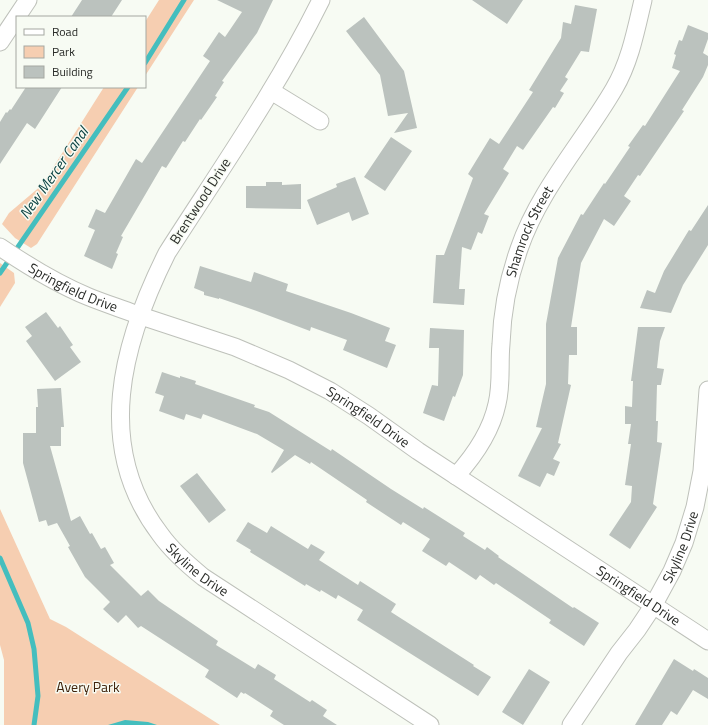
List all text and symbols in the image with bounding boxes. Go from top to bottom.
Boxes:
legend [16,16,146,88]
text: Road [52,22,78,41]
text: Park [52,42,75,61]
text: Building [52,62,93,81]
water label: New Mercer Canal [13,121,95,223]
street label: Brentwood Drive [164,153,235,248]
street label: Shamrock Street [500,181,558,279]
street label: Springfield Drive [25,257,121,317]
street label: Springfield Drive [323,380,415,452]
street label: Skyline Drive [656,508,703,587]
street label: Skyline Drive [161,538,233,601]
street label: Springfield Drive [592,560,685,630]
park label: Avery Park [56,676,120,697]

